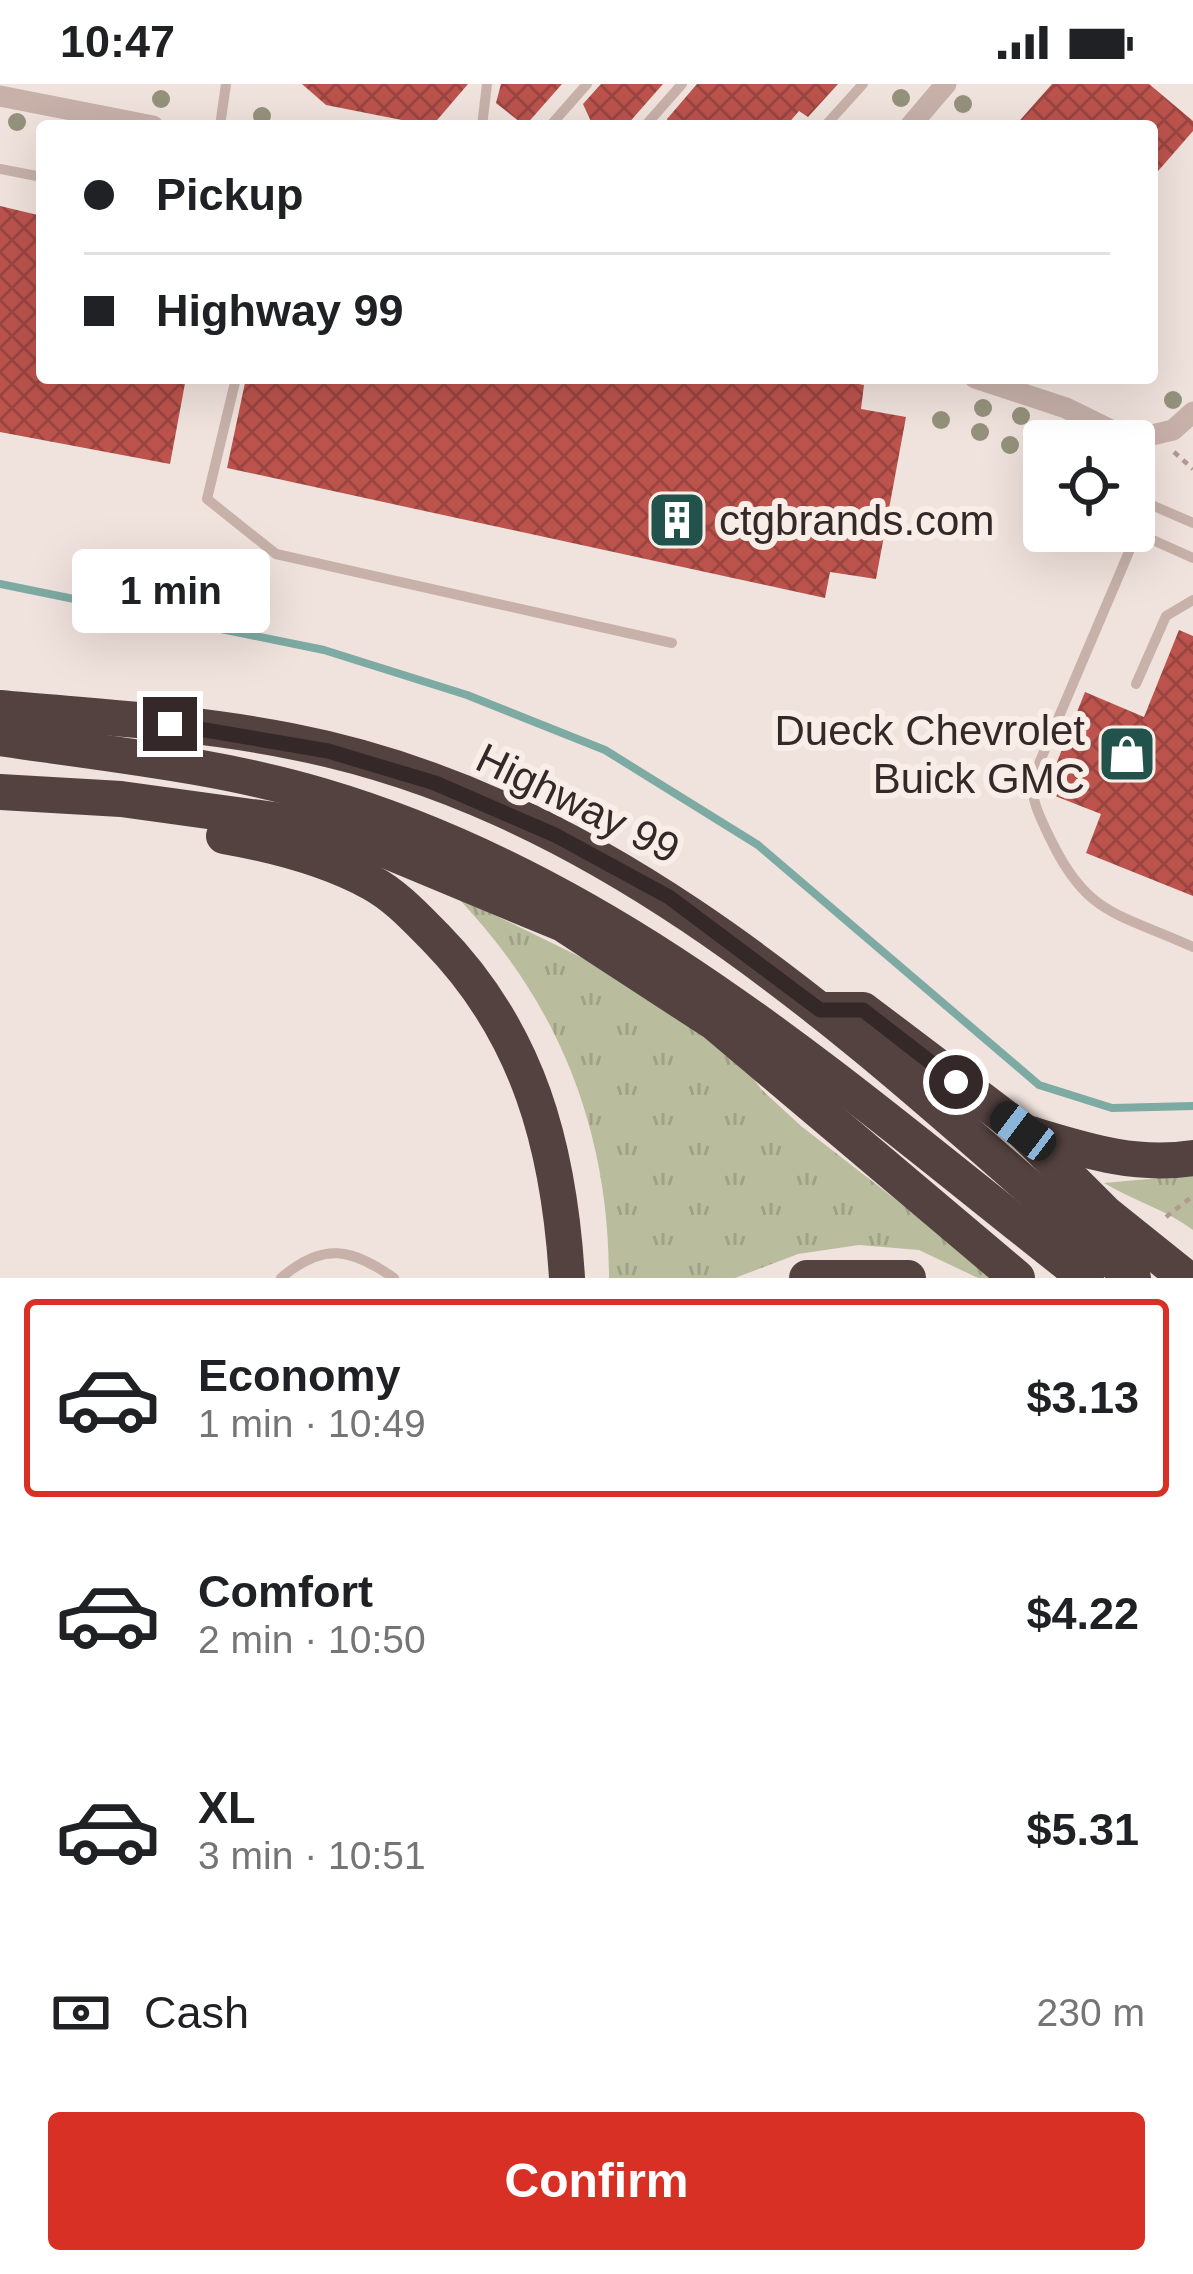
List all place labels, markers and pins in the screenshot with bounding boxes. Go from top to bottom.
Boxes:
building icon: ctgbrands.com [646,489,708,551]
place label: ctgbrands.com [719,497,994,544]
place label: Dueck Chevrolet Buick GMC [775,707,1085,802]
shop icon: Dueck Chevrolet Buick GMC [1096,723,1158,785]

